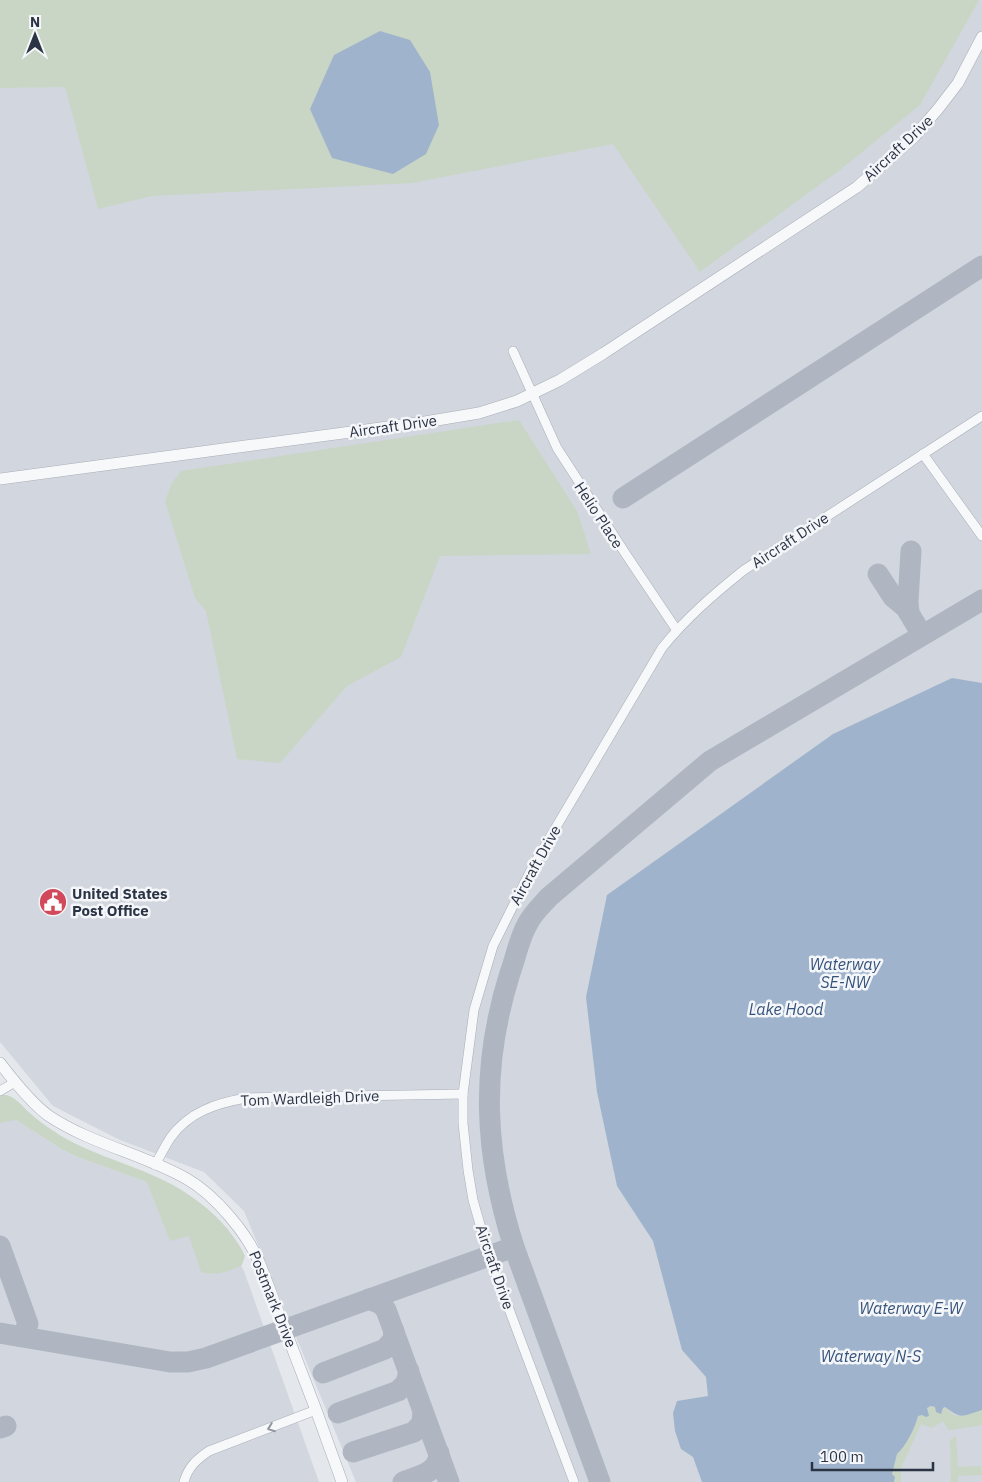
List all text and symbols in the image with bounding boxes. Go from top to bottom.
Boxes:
north arrow [10,10,60,60]
text: N [30,13,40,31]
street label: Aircraft Drive [859,111,937,185]
street label: Aircraft Drive [348,410,438,442]
street label: Helio Place [570,478,628,552]
street label: Aircraft Drive [748,508,832,572]
street label: Aircraft Drive [505,822,565,908]
place label: United States Post Office [72,884,168,920]
public building icon: United States Post Office [38,887,68,917]
water label: Waterway SE-NW [810,954,882,992]
water label: Lake Hood [749,999,824,1019]
street label: Tom Wardleigh Drive [240,1086,380,1110]
street label: Aircraft Drive [472,1222,518,1312]
street label: Postmark Drive [245,1248,301,1350]
water label: Waterway E-W [859,1298,964,1318]
water label: Waterway N-S [821,1346,922,1366]
one-way arrow [267,1421,276,1432]
scale bar [812,1440,933,1472]
text: 100 m [820,1447,864,1466]

